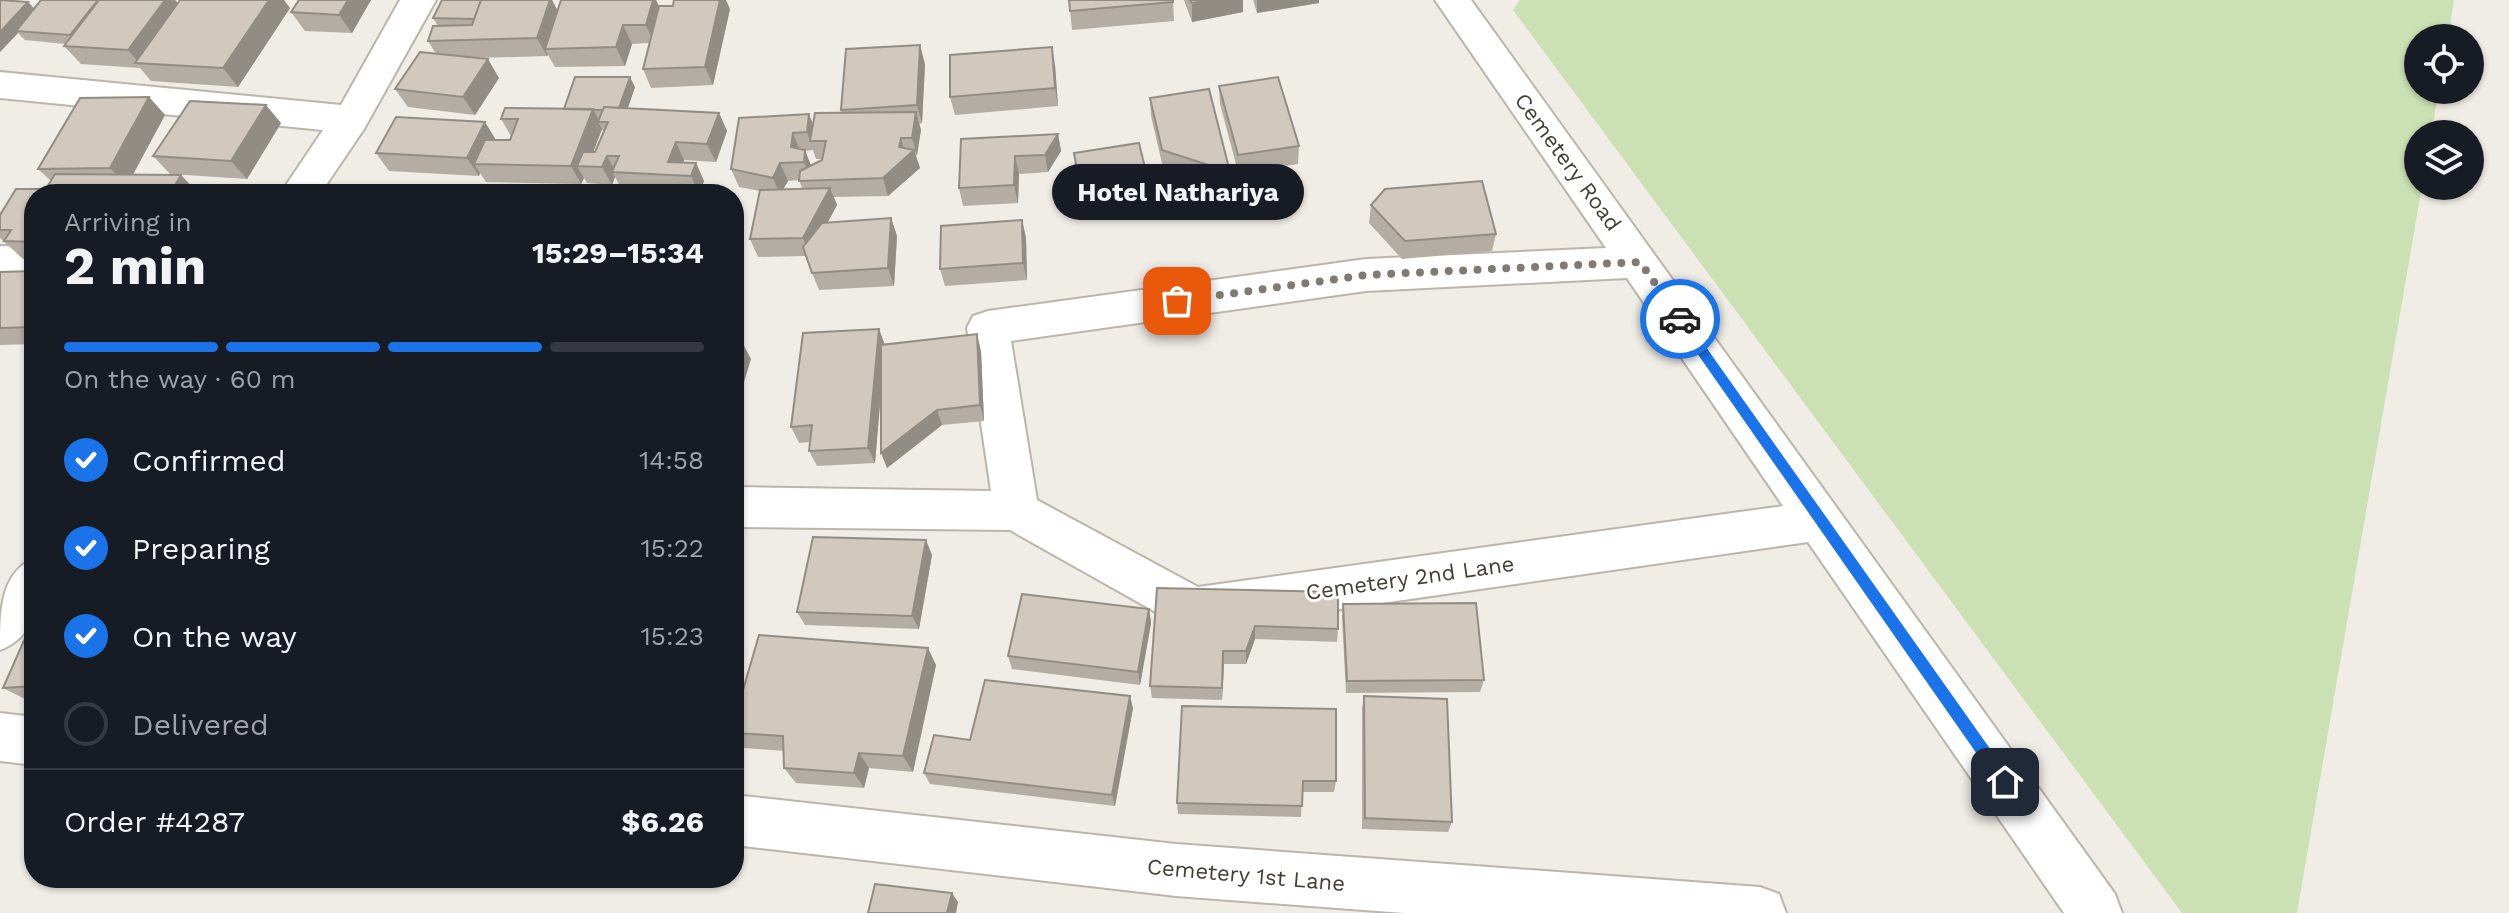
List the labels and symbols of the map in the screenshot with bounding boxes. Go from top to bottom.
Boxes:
street label: Cemetery Road [1510,88,1626,236]
callout: Hotel Nathariya [1051,165,1303,221]
pin [1143,267,1211,335]
courier [1640,279,1720,359]
street label: Cemetery 2nd Lane [1304,551,1516,605]
pin [1971,748,2039,816]
street label: Cemetery 1st Lane [1146,854,1346,896]

